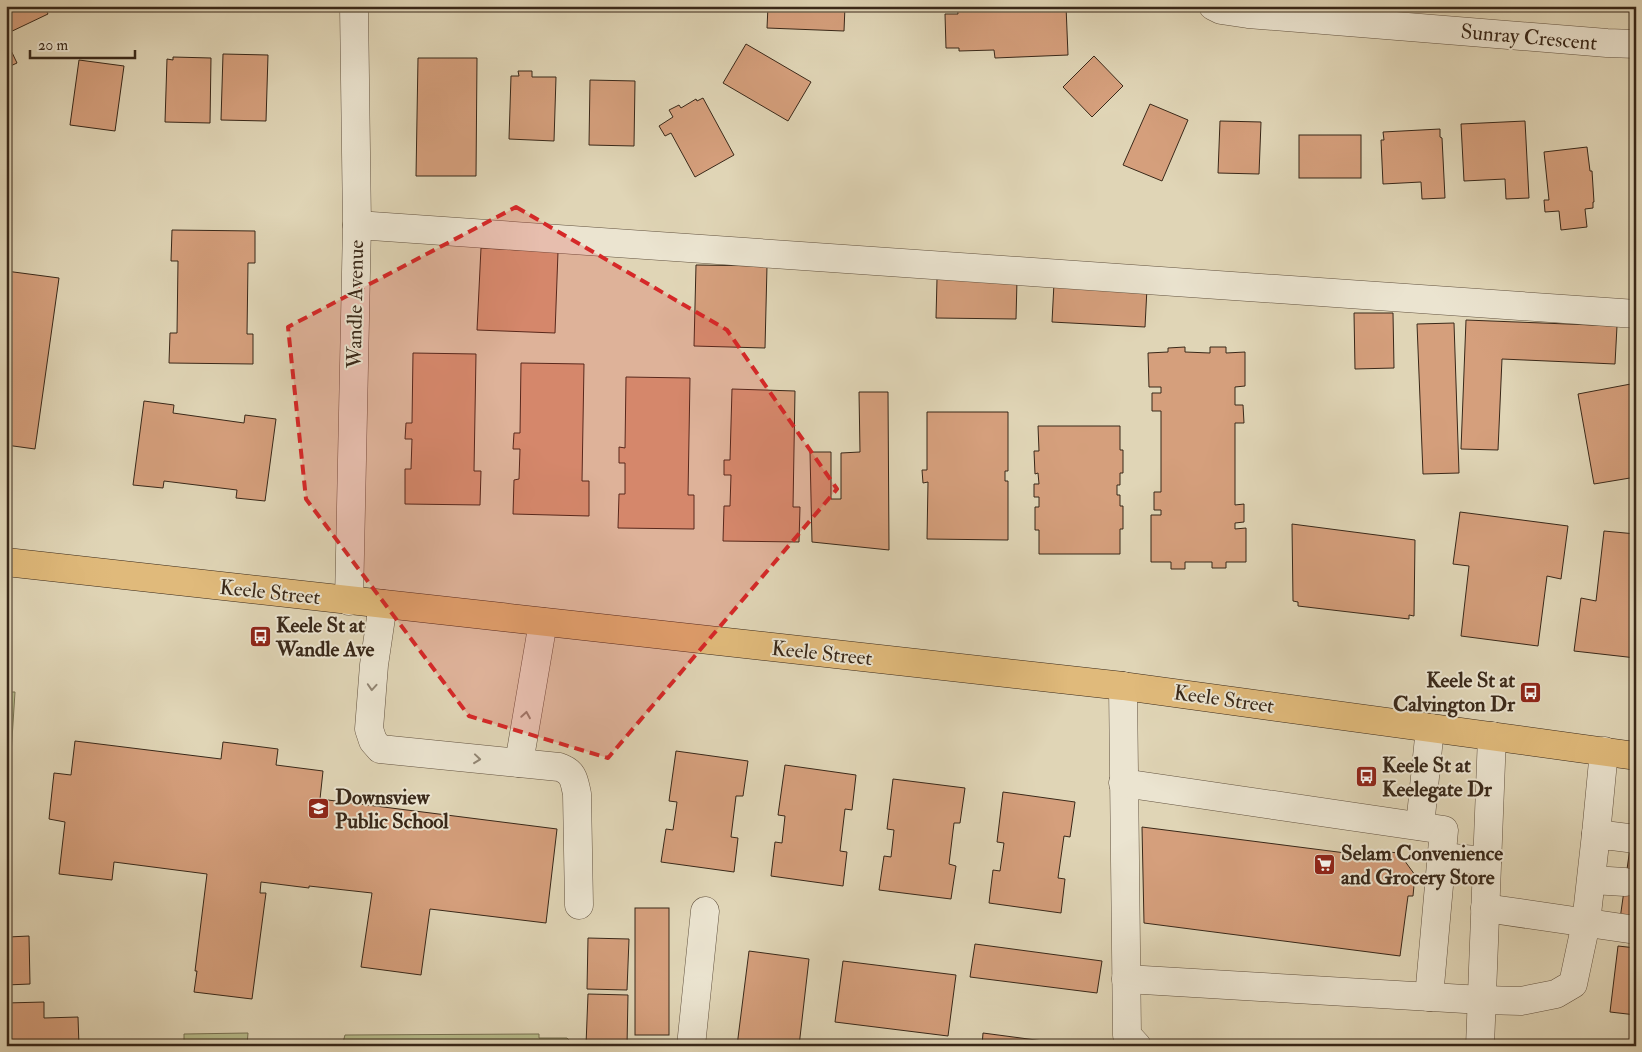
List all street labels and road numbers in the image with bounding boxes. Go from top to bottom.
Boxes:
street label: Sunray Crescent [1460,18,1598,57]
street label: Wandle Avenue [341,239,370,370]
street label: Keele Street [218,574,322,611]
street label: Keele Street [770,635,874,672]
street label: Keele Street [1172,679,1276,720]

